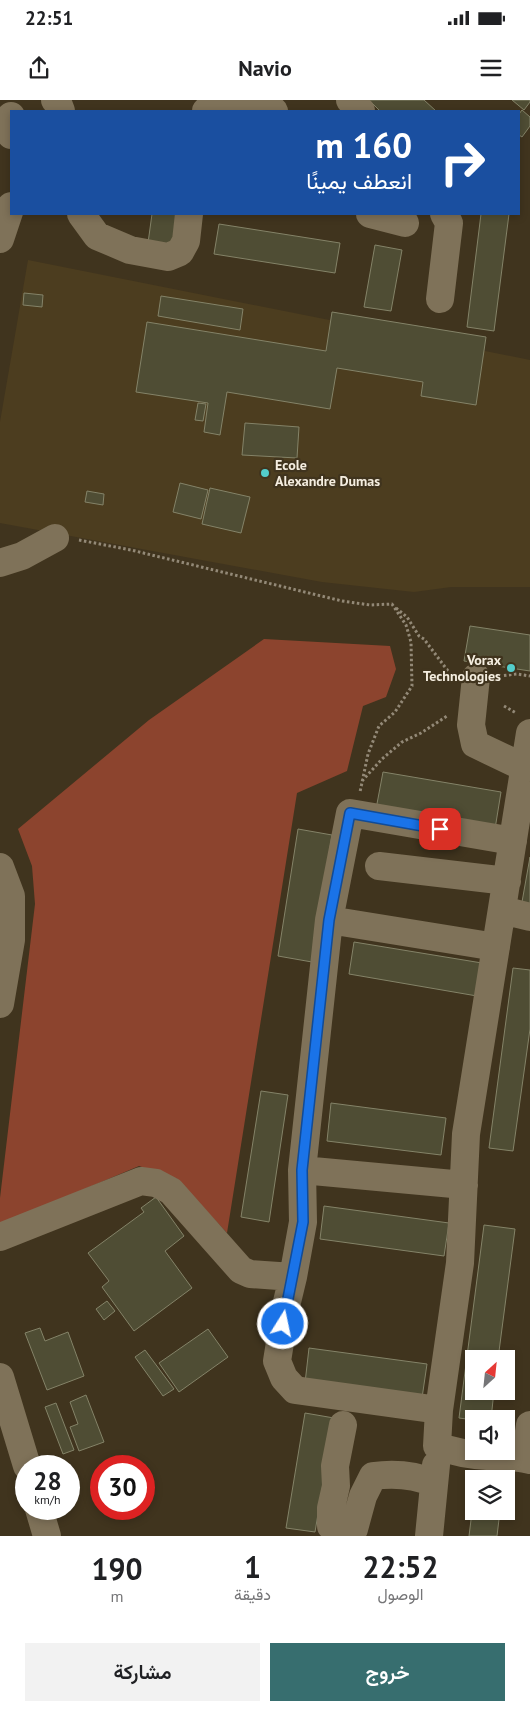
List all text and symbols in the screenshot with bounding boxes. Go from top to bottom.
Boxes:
text: 22:51 [25,6,73,30]
icon: share [25,54,53,82]
text: Navio [238,54,292,82]
icon: menu [477,54,505,82]
text: 160 m [315,122,412,168]
icon: right [430,130,495,195]
text: انعطف يمينًا [306,167,412,195]
place label: Ecole Alexandre Dumas [275,456,380,490]
marker: Ecole Alexandre Dumas [259,467,271,479]
place label: Vorax Technologies [423,651,502,685]
marker: Vorax Technologies [505,662,517,674]
pin [419,808,461,850]
icon: arrive [426,815,454,843]
position arrow [256,1297,308,1349]
north arrow [465,1350,515,1400]
map controls [465,1350,515,1520]
button: sound [465,1410,515,1460]
speed limit sign: 30 [90,1455,155,1520]
text: 28 [33,1465,62,1497]
button: layers [465,1470,515,1520]
text: km/h [34,1492,61,1507]
text: 1 [244,1547,261,1586]
text: 22:52 [362,1547,439,1586]
text: 190 [91,1549,142,1588]
text: دقيقة [234,1584,271,1604]
text: الوصول [377,1584,424,1604]
text: m [110,1586,123,1606]
button: مشاركة [25,1643,260,1701]
button: خروج [270,1643,505,1701]

